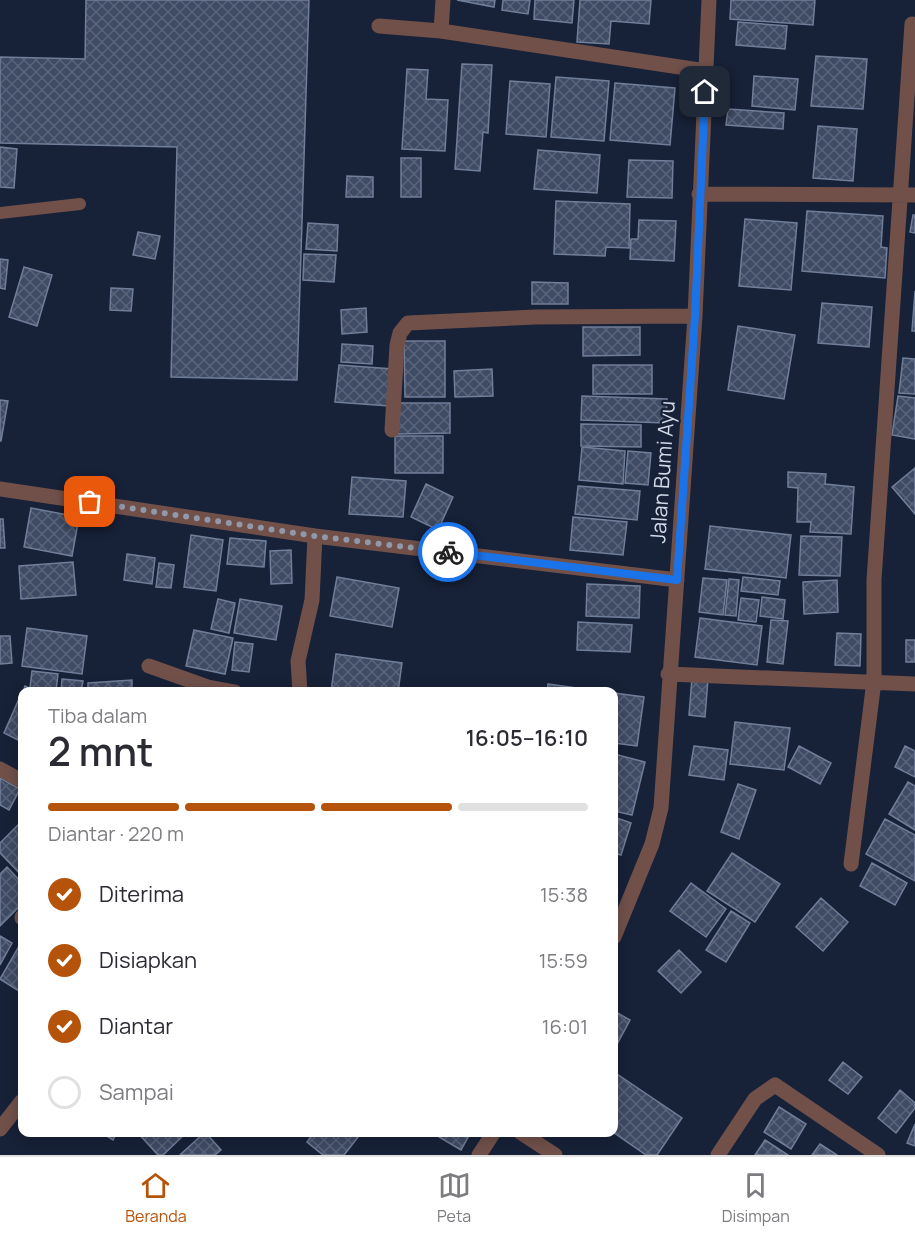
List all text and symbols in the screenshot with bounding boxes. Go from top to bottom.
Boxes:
pin [679,66,730,117]
icon: home [688,75,721,108]
street label: Jalan Bumi Ayu [643,400,681,544]
pin [64,476,115,527]
icon: bag [73,485,106,518]
courier [418,522,478,582]
icon: bike [432,536,465,569]
text: Tiba dalam [48,702,147,729]
text: 16:05–16:10 [466,723,588,753]
text: 2 mnt [48,724,154,778]
text: Diantar · 220 m [48,820,184,847]
icon: check [48,878,81,911]
text: Diterima [99,879,184,909]
text: 15:38 [540,881,588,908]
icon: check [48,944,81,977]
text: Disiapkan [99,945,197,975]
text: 15:59 [539,947,588,974]
icon: check [48,1010,81,1043]
text: Diantar [99,1011,173,1041]
text: 16:01 [542,1013,588,1040]
text: Sampai [99,1077,174,1107]
tab: Beranda [125,1169,187,1227]
tab: Peta [437,1169,471,1227]
tab: Disimpan [722,1169,790,1227]

